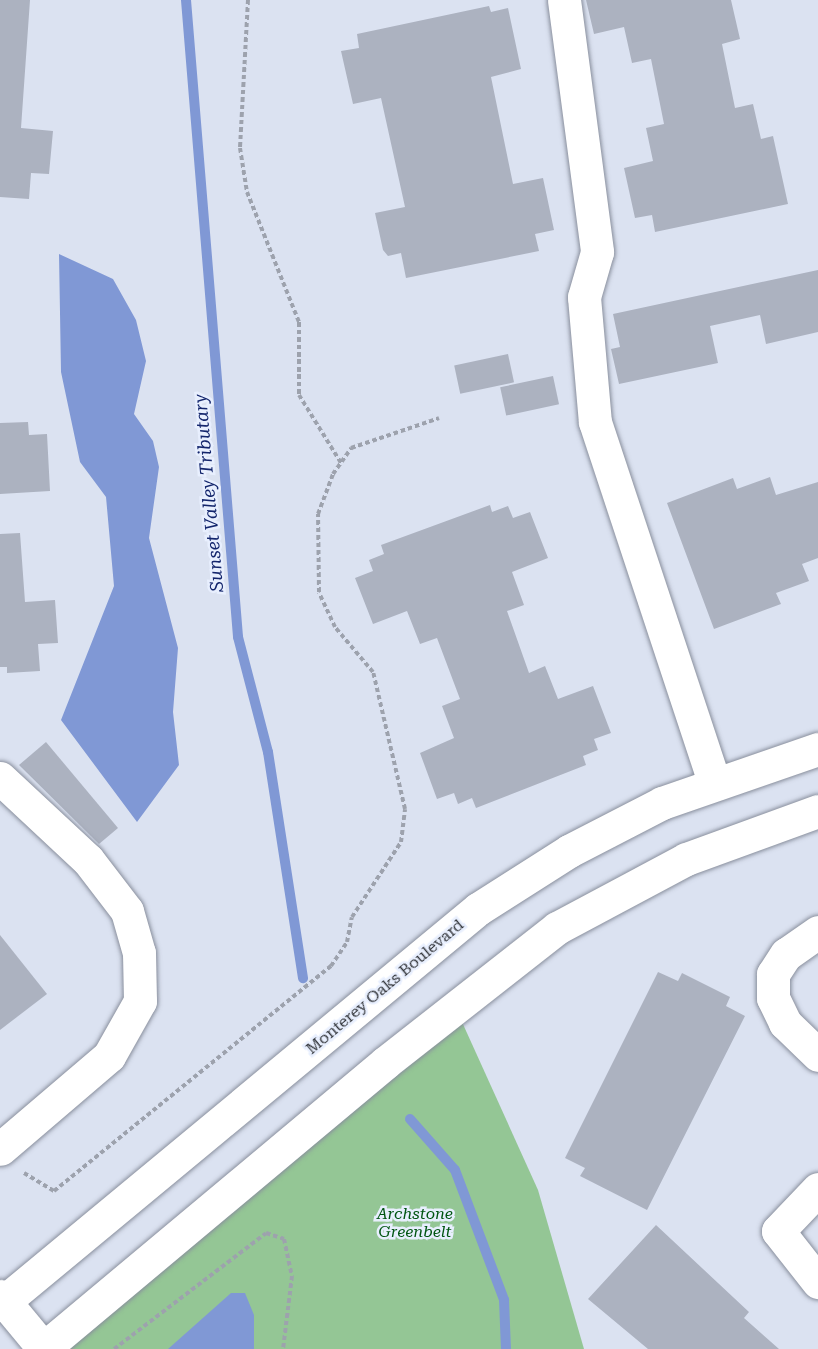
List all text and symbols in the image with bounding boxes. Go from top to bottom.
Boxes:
water label: Sunset Valley Tributary [190,393,228,593]
street label: Monterey Oaks Boulevard [302,915,468,1059]
park label: Archstone Greenbelt [377,1204,453,1242]

